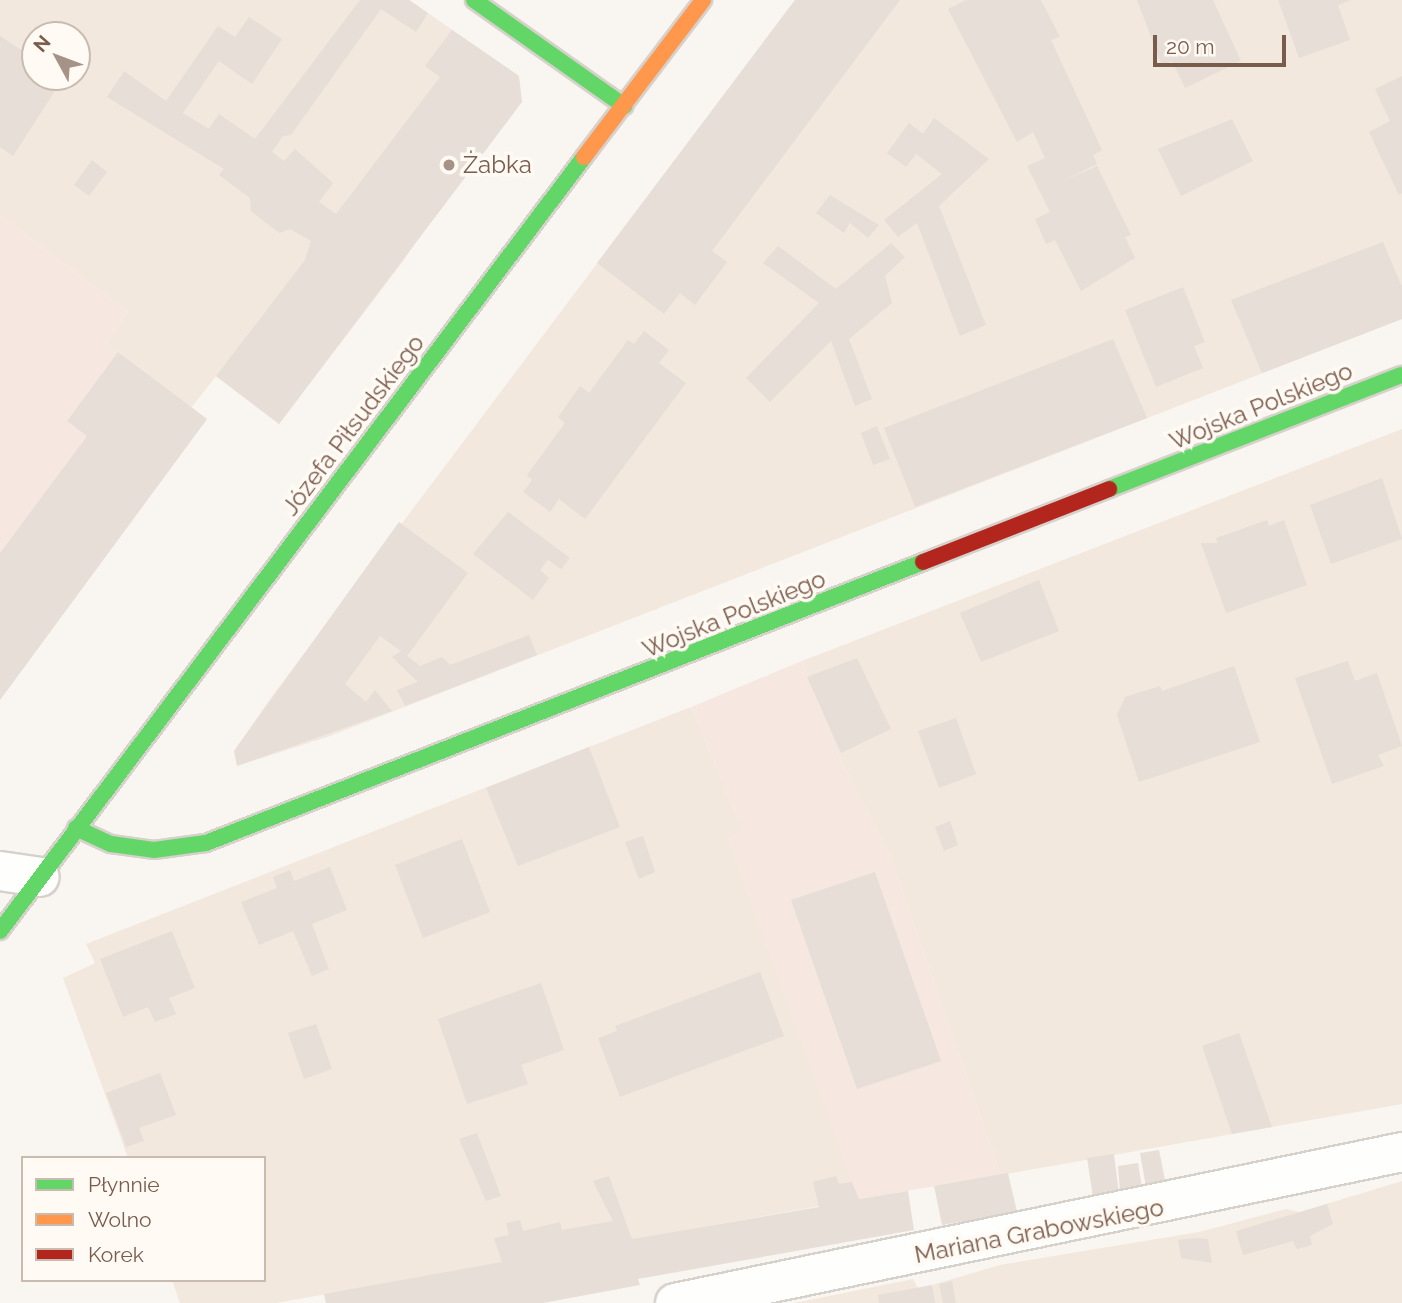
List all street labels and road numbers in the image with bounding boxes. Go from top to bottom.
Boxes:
street label: Józefa Piłsudskiego [276,329,430,521]
street label: Wojska Polskiego [1165,356,1357,456]
street label: Wojska Polskiego [638,564,830,664]
street label: Mariana Grabowskiego [912,1193,1166,1269]

